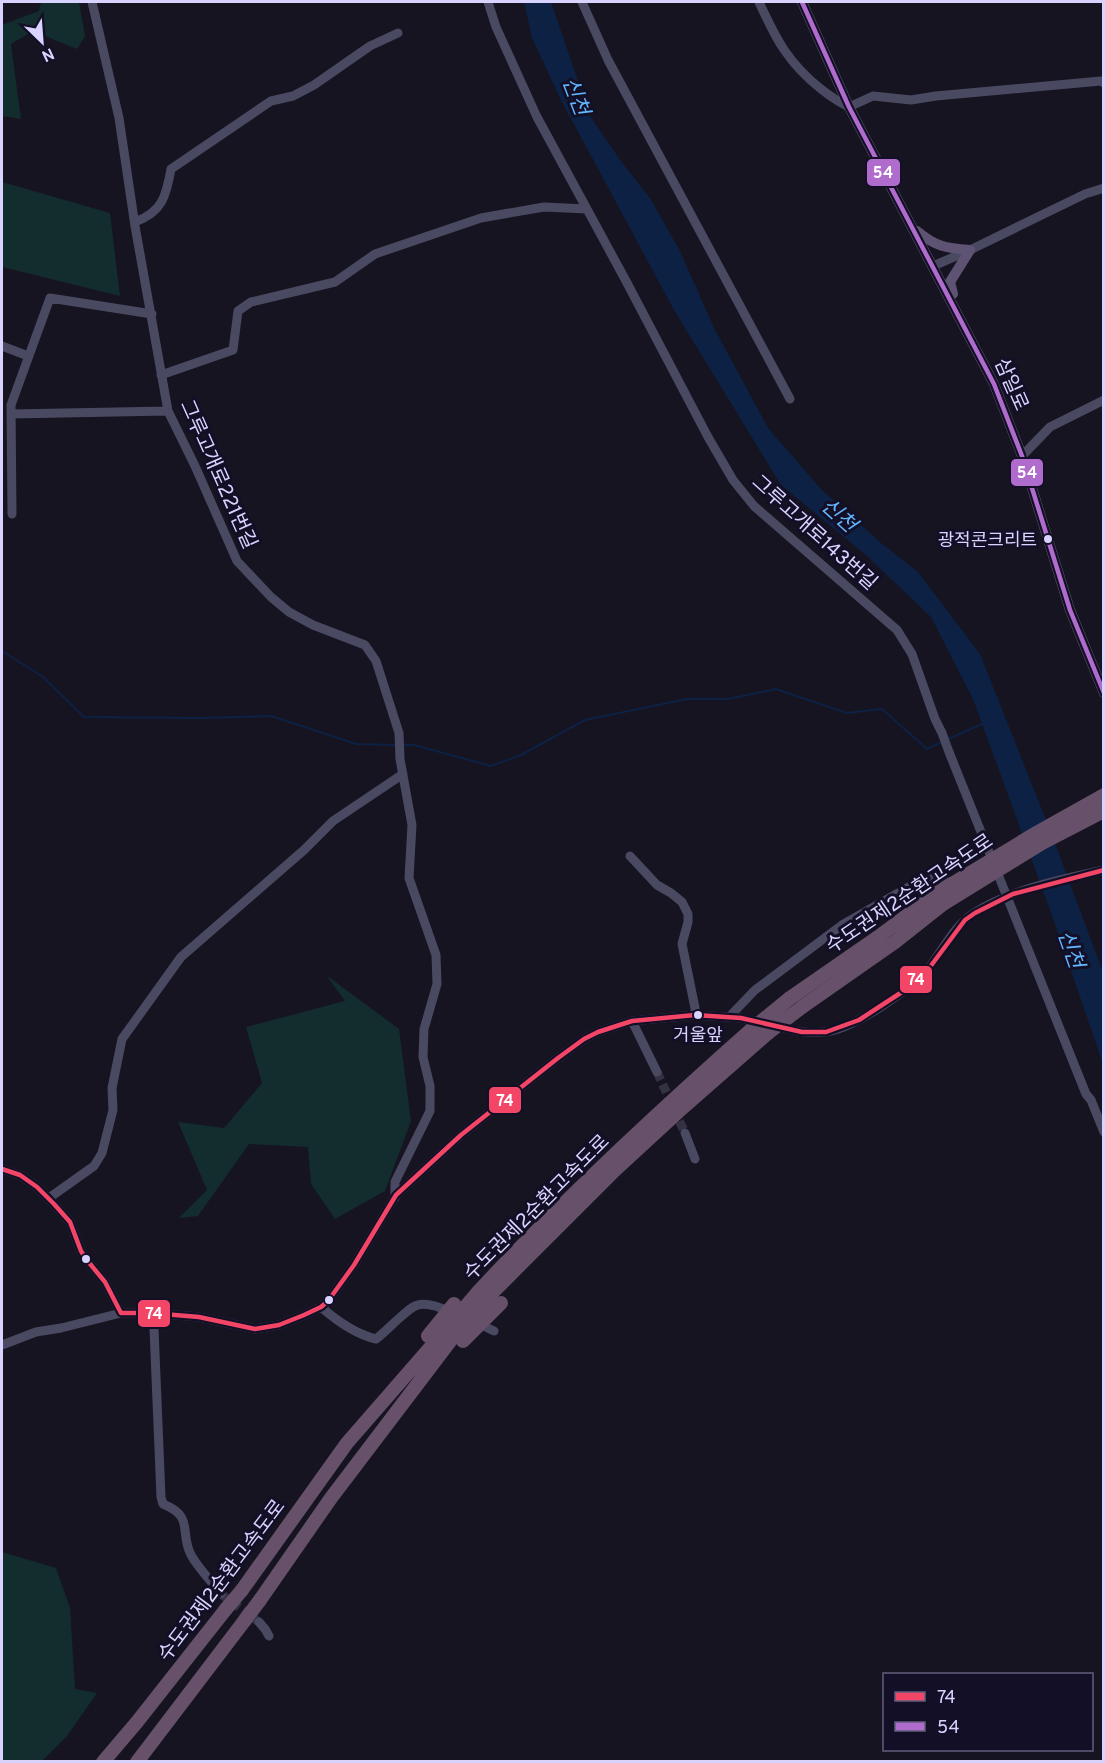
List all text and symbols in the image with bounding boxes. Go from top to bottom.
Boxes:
north arrow [12,12,72,72]
text: N [38,42,57,65]
water label: 신천 [555,74,595,122]
line badge: 54 [866,158,901,187]
text: 54 [873,164,893,184]
street label: 삼일로 [987,354,1033,415]
street label: 그루고개로221번길 [173,396,262,554]
line badge: 54 [1010,458,1044,487]
text: 54 [1017,464,1037,484]
street label: 그루고개로143번길 [745,470,882,597]
water label: 신천 [815,493,863,541]
place label: 광적콘크리트 [938,530,1037,553]
marker: 광적콘크리트 [1042,533,1054,545]
street label: 수도권제2순환고속도로 [821,829,999,960]
water label: 신천 [1051,927,1090,975]
line badge: 74 [899,965,933,994]
text: 74 [907,971,925,991]
marker: 거울앞 [692,1009,704,1021]
place label: 거울앞 [673,1025,723,1048]
line badge: 74 [488,1086,522,1114]
text: 74 [496,1092,514,1112]
street label: 수도권제2순환고속도로 [459,1130,616,1287]
unlabelled marker [80,1253,92,1265]
unlabelled marker [323,1294,335,1306]
line badge: 74 [137,1299,171,1328]
text: 74 [145,1305,163,1325]
street label: 수도권제2순환고속도로 [153,1495,292,1667]
legend [883,1673,1093,1751]
text: 74 [937,1687,956,1710]
text: 54 [937,1717,960,1740]

